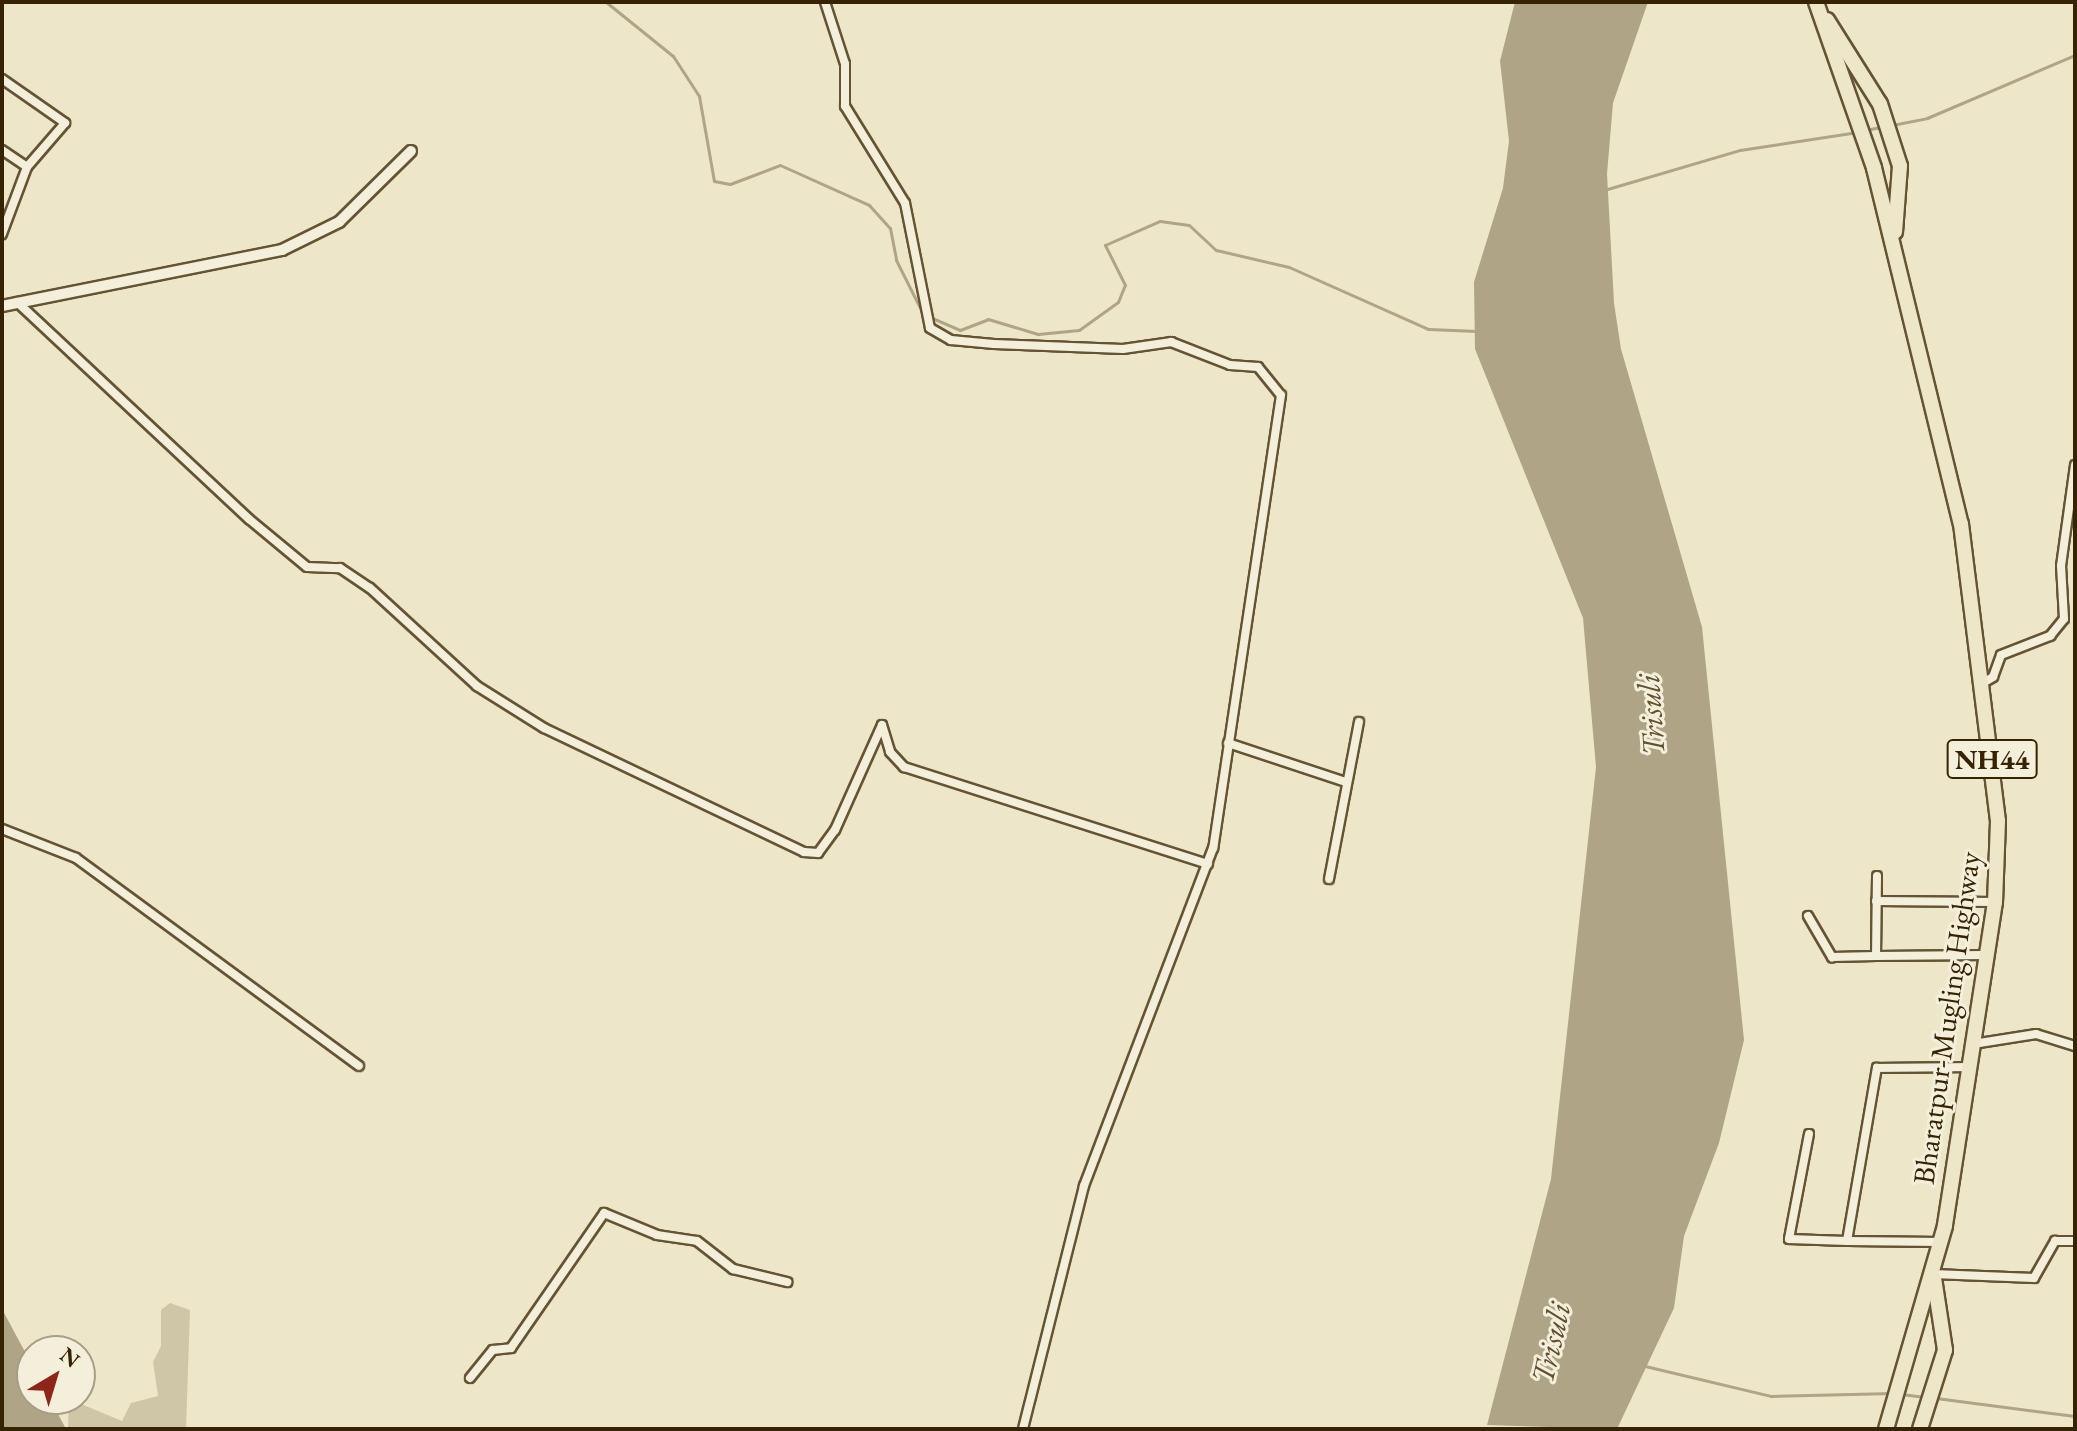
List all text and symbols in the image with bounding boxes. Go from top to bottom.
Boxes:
water label: Trisuli [1629,673,1673,757]
road number: NH44 [1946,735,2038,783]
street label: Bharatpur-Mugling Highway [1906,849,1988,1187]
water label: Trisuli [1523,1299,1579,1387]
north arrow [16,1335,96,1415]
text: N [54,1340,86,1374]

